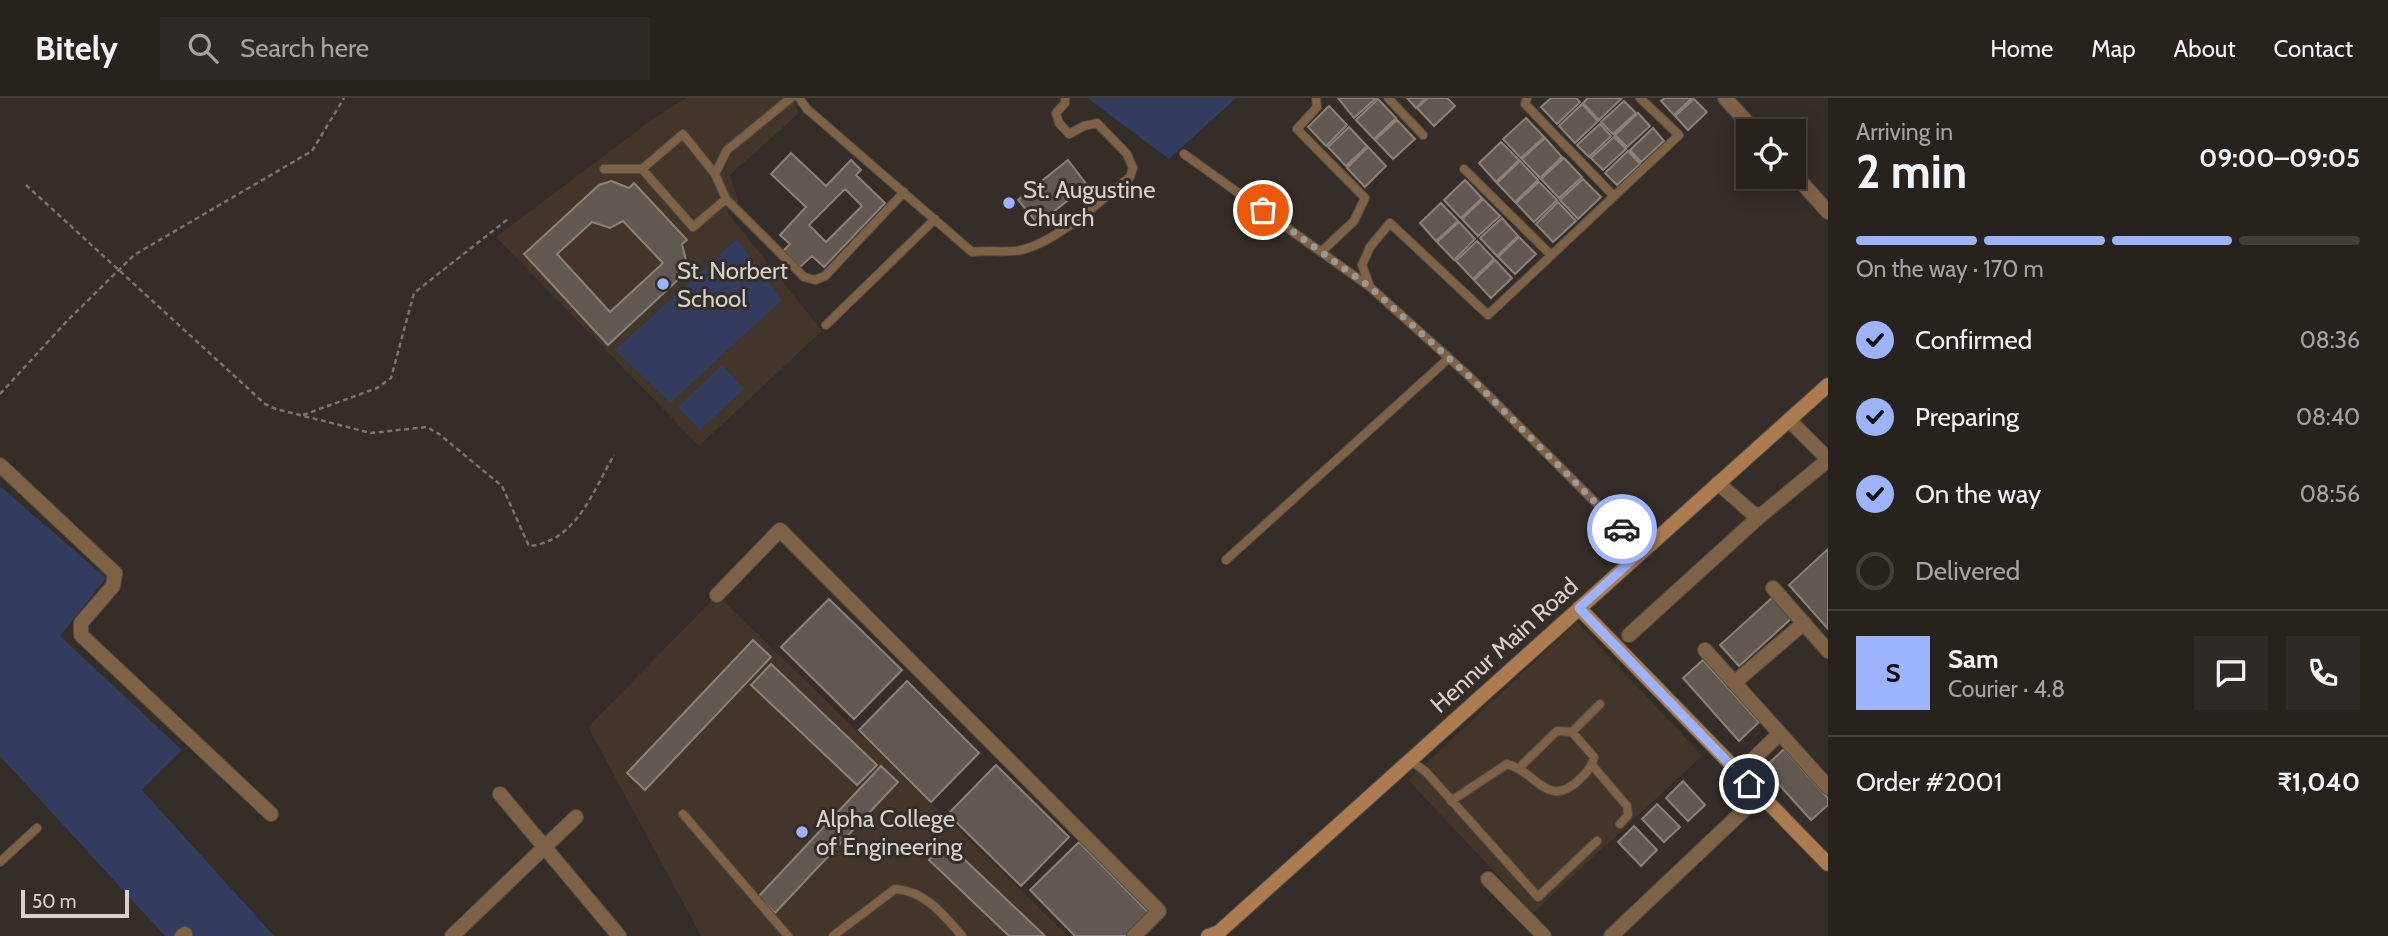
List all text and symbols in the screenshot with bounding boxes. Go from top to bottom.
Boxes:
search box [160,17,650,80]
text: Bitely [35,28,118,68]
icon: search [184,29,222,67]
text: Search here [240,32,369,64]
text: Home [1990,34,2053,63]
text: Map [2091,34,2136,63]
text: About [2174,34,2236,63]
text: Contact [2274,34,2353,63]
text: Arriving in [1856,118,1953,146]
map controls [1736,119,1806,189]
button: locate [1736,119,1806,189]
text: 09:00–09:05 [2199,142,2360,174]
text: 2 min [1856,144,1967,200]
place label: St. Augustine Church [1023,175,1156,232]
pin [1233,180,1293,240]
icon: bag [1244,191,1282,229]
marker: St. Augustine Church [1001,195,1017,211]
text: On the way · 170 m [1856,255,2044,283]
place label: St. Norbert School [677,256,788,313]
marker: St. Norbert School [655,276,671,292]
icon: check [1856,321,1894,359]
text: Confirmed [1915,324,2032,356]
text: 08:36 [2300,326,2360,354]
icon: check [1856,398,1894,436]
text: Preparing [1915,401,2019,433]
text: 08:40 [2296,403,2360,431]
icon: check [1856,475,1894,513]
text: On the way [1915,478,2041,510]
text: 08:56 [2300,480,2360,508]
courier [1587,494,1657,564]
icon: car [1603,510,1641,548]
text: Delivered [1915,555,2020,587]
street label: Hennur Main Road [1424,571,1584,719]
button: chat [2194,636,2268,710]
button: phone [2286,636,2360,710]
text: Sam [1948,643,1999,675]
text: S [1885,657,1901,689]
text: Courier · 4.8 [1948,675,2065,703]
pin [1719,754,1779,814]
icon: home [1730,765,1768,803]
text: Order #2001 [1856,766,2002,798]
text: ₹1,040 [2278,766,2360,798]
place label: Alpha College of Engineering [816,804,963,861]
marker: Alpha College of Engineering [794,824,810,840]
scale bar [21,887,130,919]
text: 50 m [32,890,76,913]

